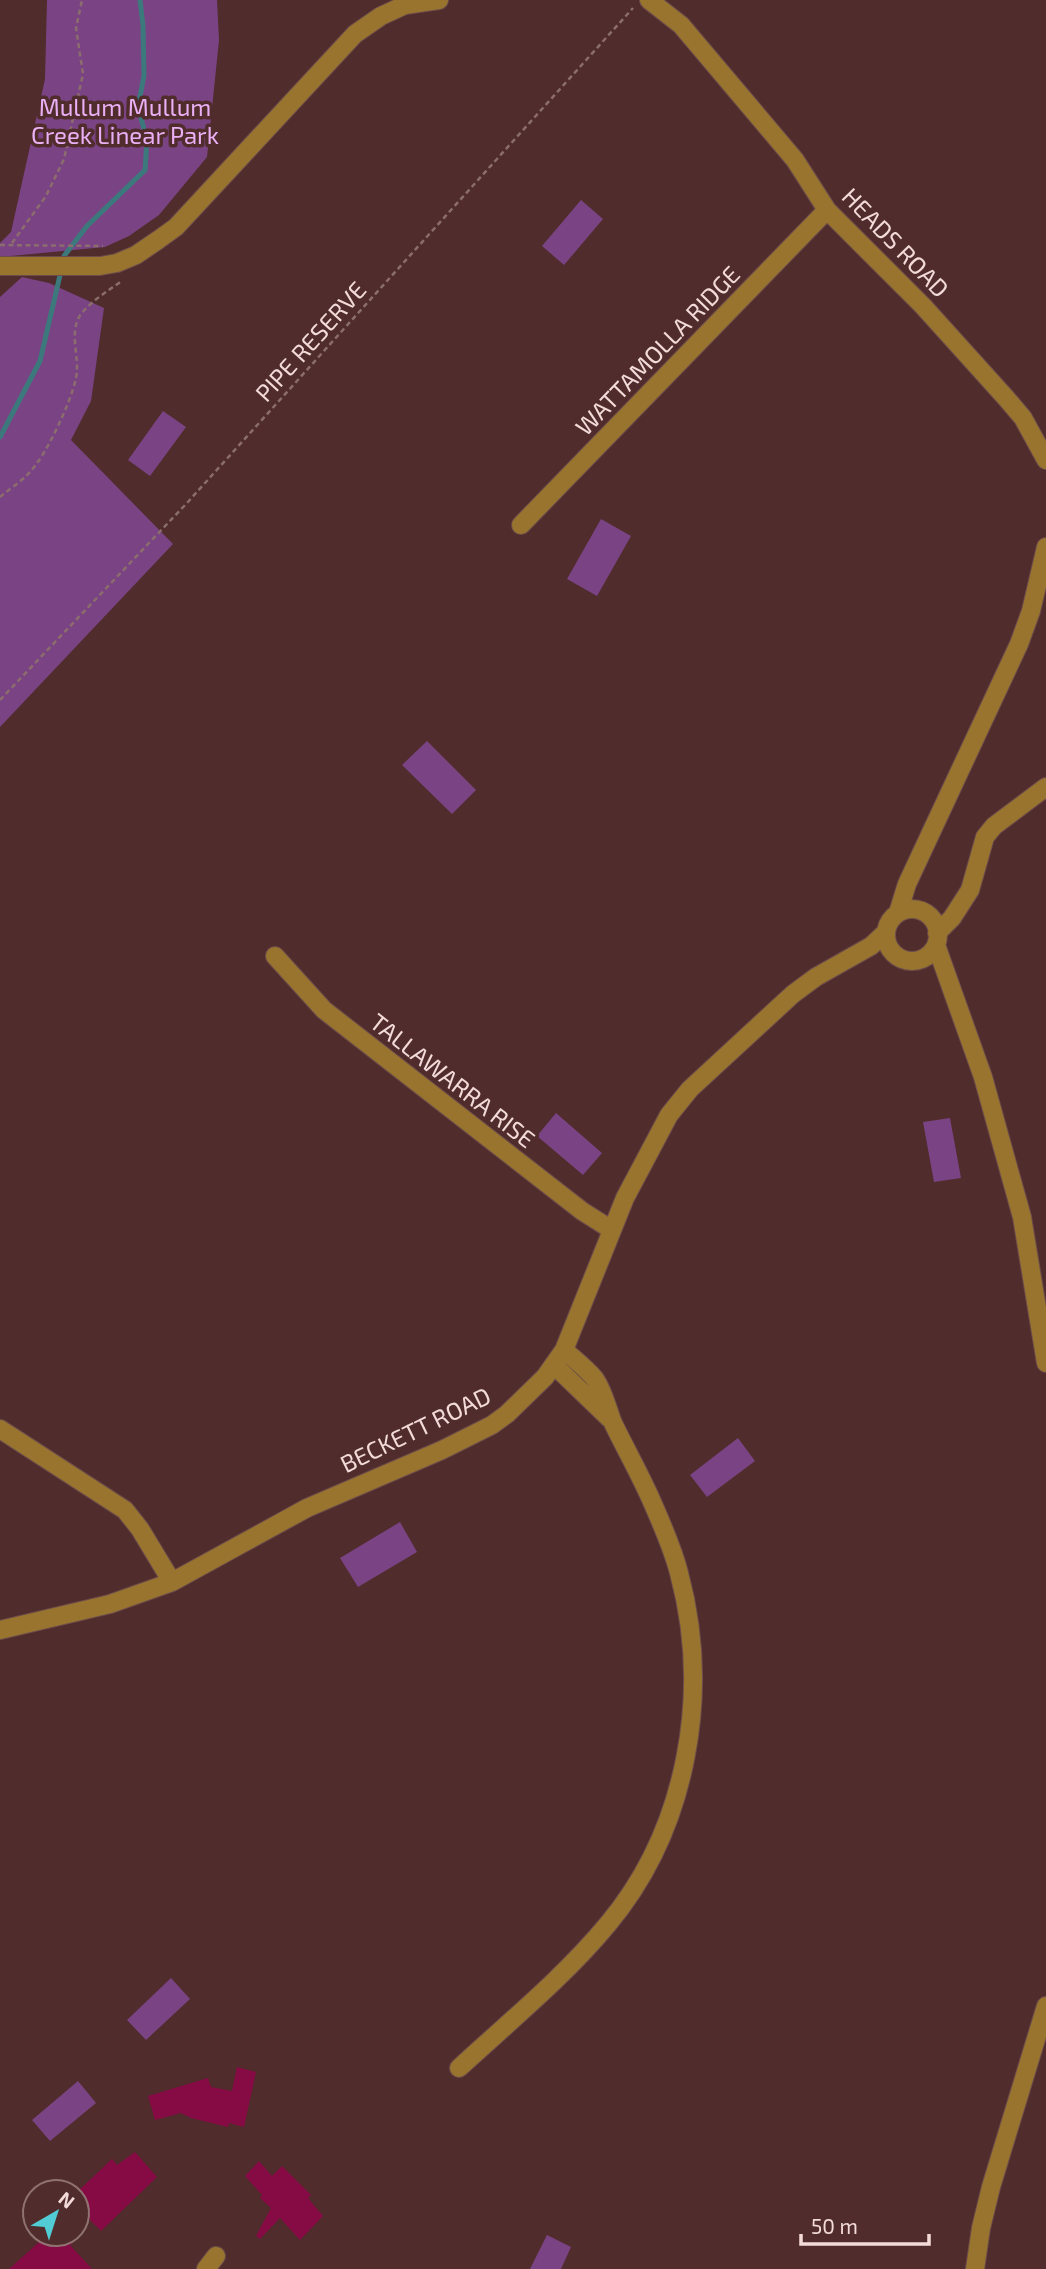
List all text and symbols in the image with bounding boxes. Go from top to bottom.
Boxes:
park label: Mullum Mullum Creek Linear Park [31,92,219,149]
street label: HEADS ROAD [837,181,955,303]
street label: WATTAMOLLA RIDGE [569,259,745,441]
street label: PIPE RESERVE [249,275,371,407]
street label: TALLAWARRA RISE [365,1007,541,1153]
street label: BECKETT ROAD [335,1380,495,1478]
north arrow [21,2178,91,2248]
text: N [54,2186,80,2213]
scale bar [801,2202,929,2246]
text: 50 m [811,2213,858,2238]

